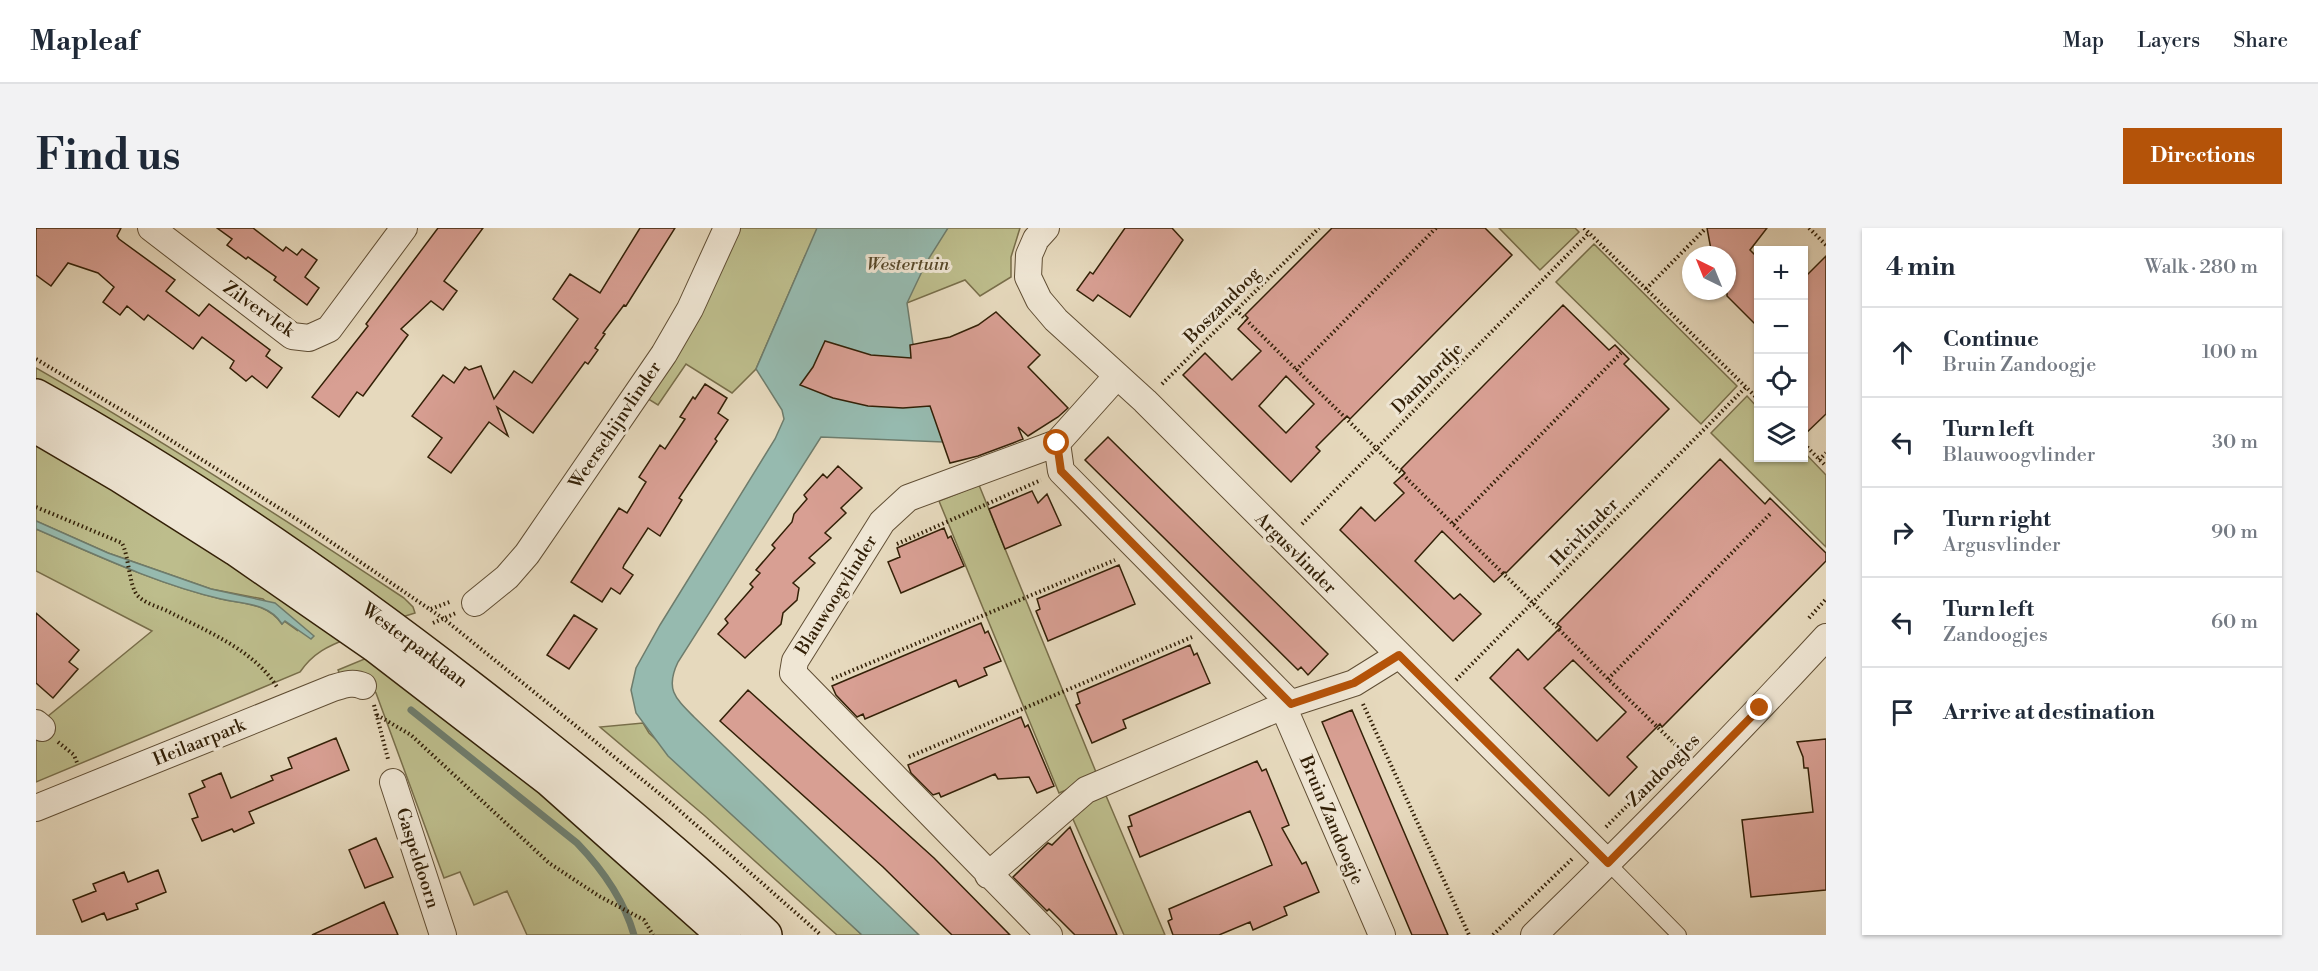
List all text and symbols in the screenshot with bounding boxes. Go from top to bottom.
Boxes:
text: Mapleaf [30,24,138,59]
text: Map [2063,28,2104,54]
text: Layers [2137,28,2200,54]
text: Share [2233,28,2288,54]
button: Directions [2123,128,2282,184]
text: Find us [36,130,180,183]
north arrow [1682,246,1736,300]
map controls [1754,246,1808,462]
button: + [1754,246,1808,300]
text: 4 min [1886,251,1956,283]
park label: Westertuin [867,253,950,276]
text: Walk · 280 m [2145,255,2258,280]
street label: Boszandoog [1179,262,1266,349]
street label: Zilvervlek [218,276,300,343]
button: − [1754,300,1808,354]
text: Continue [1943,326,2039,353]
icon: ahead [1886,336,1919,369]
street label: Dambordje [1387,338,1468,419]
text: 100 m [2202,340,2258,365]
text: Bruin Zandoogje [1943,353,2096,378]
button: locate [1754,354,1808,408]
street label: Weerschijnvlinder [564,357,667,494]
button: layers [1754,408,1808,462]
text: Turn left [1943,416,2034,443]
icon: left [1886,426,1919,459]
route start [1043,429,1069,455]
text: 30 m [2212,430,2258,455]
text: Blauwoogvlinder [1943,443,2095,468]
street label: Heivlinder [1545,493,1624,571]
text: Turn right [1943,506,2051,533]
street label: Argusvlinder [1249,507,1341,599]
icon: right [1886,516,1919,549]
text: 90 m [2211,520,2258,545]
street label: Blauwoogvlinder [790,531,883,660]
text: Argusvlinder [1943,533,2061,558]
text: Turn left [1943,596,2034,623]
street label: Westerparklaan [356,598,472,693]
icon: left [1886,606,1919,639]
text: 60 m [2211,610,2258,635]
text: Zandoogjes [1943,623,2048,648]
route end [1746,694,1772,720]
icon: arrive [1886,696,1919,729]
text: Arrive at destination [1943,699,2155,726]
street label: Heilaarpark [150,713,250,771]
street label: Zandoogjes [1622,729,1705,812]
street label: Bruin Zandoogje [1294,751,1369,888]
street label: Gaspeldoorn [390,805,445,912]

